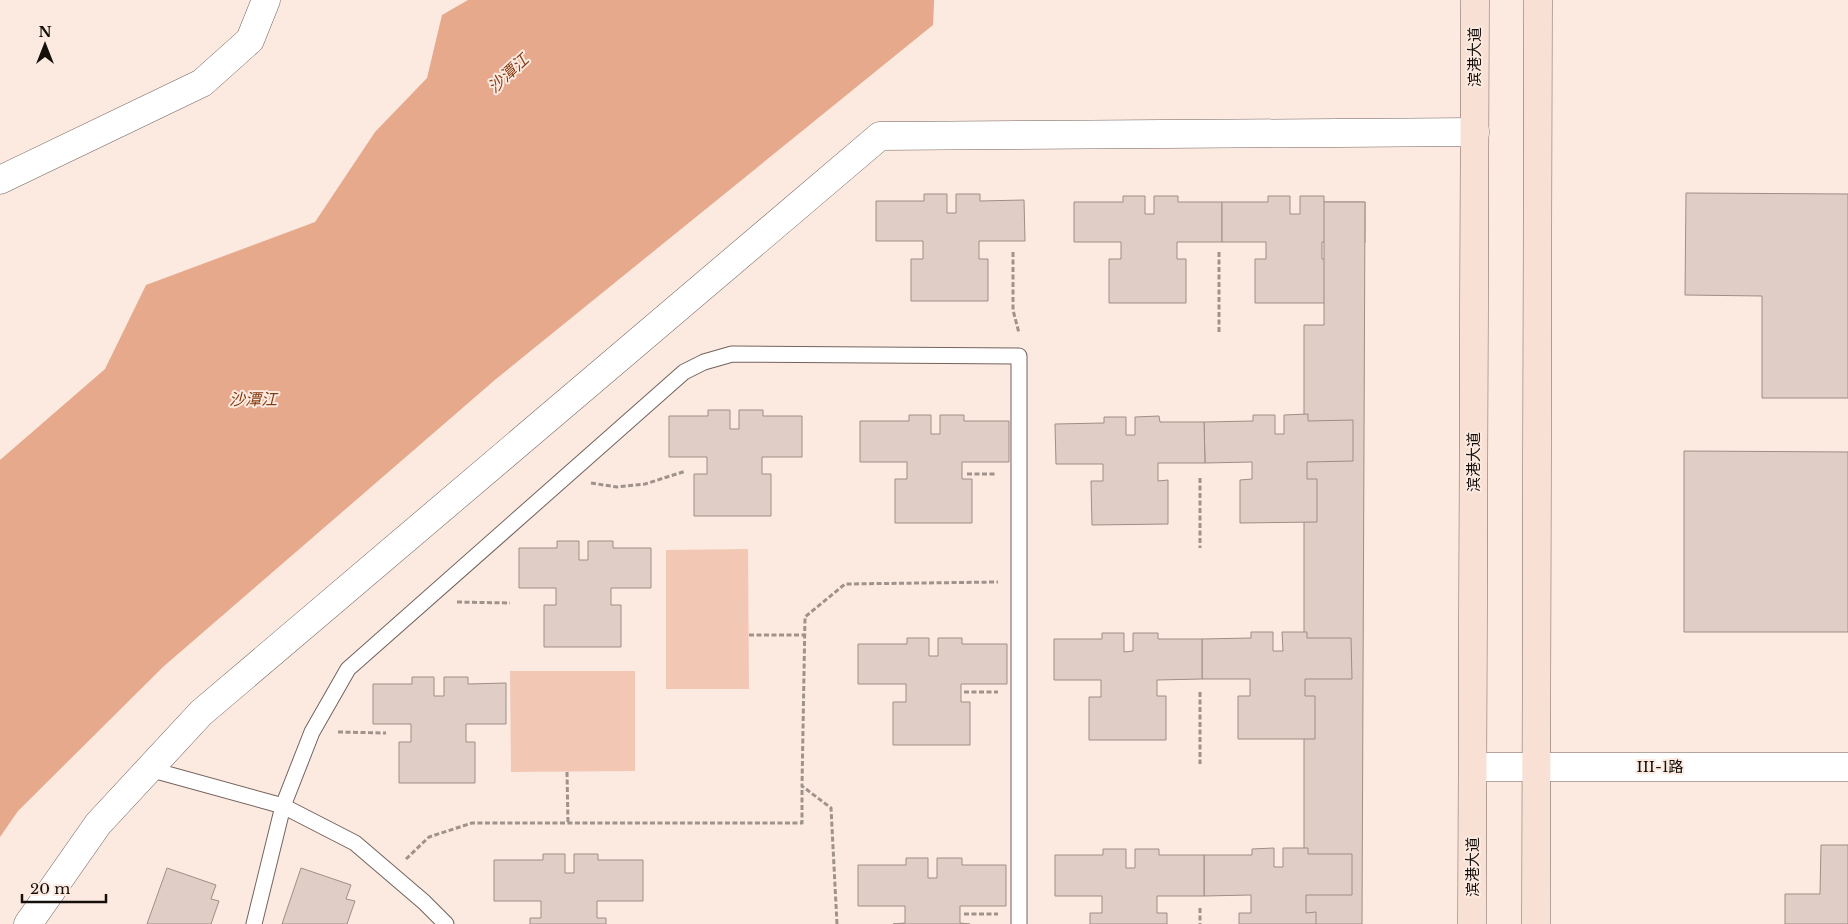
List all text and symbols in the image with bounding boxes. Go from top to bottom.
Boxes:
north arrow [20,20,70,70]
text: N [38,23,52,41]
street label: 滨港大道 [1465,27,1484,87]
water label: 沙潭江 [484,48,534,97]
water label: 沙潭江 [229,389,279,409]
street label: 滨港大道 [1464,432,1483,492]
street label: III-1路 [1636,757,1684,776]
street label: 滨港大道 [1463,837,1482,897]
scale bar [22,872,106,904]
text: 20 m [30,879,70,898]

